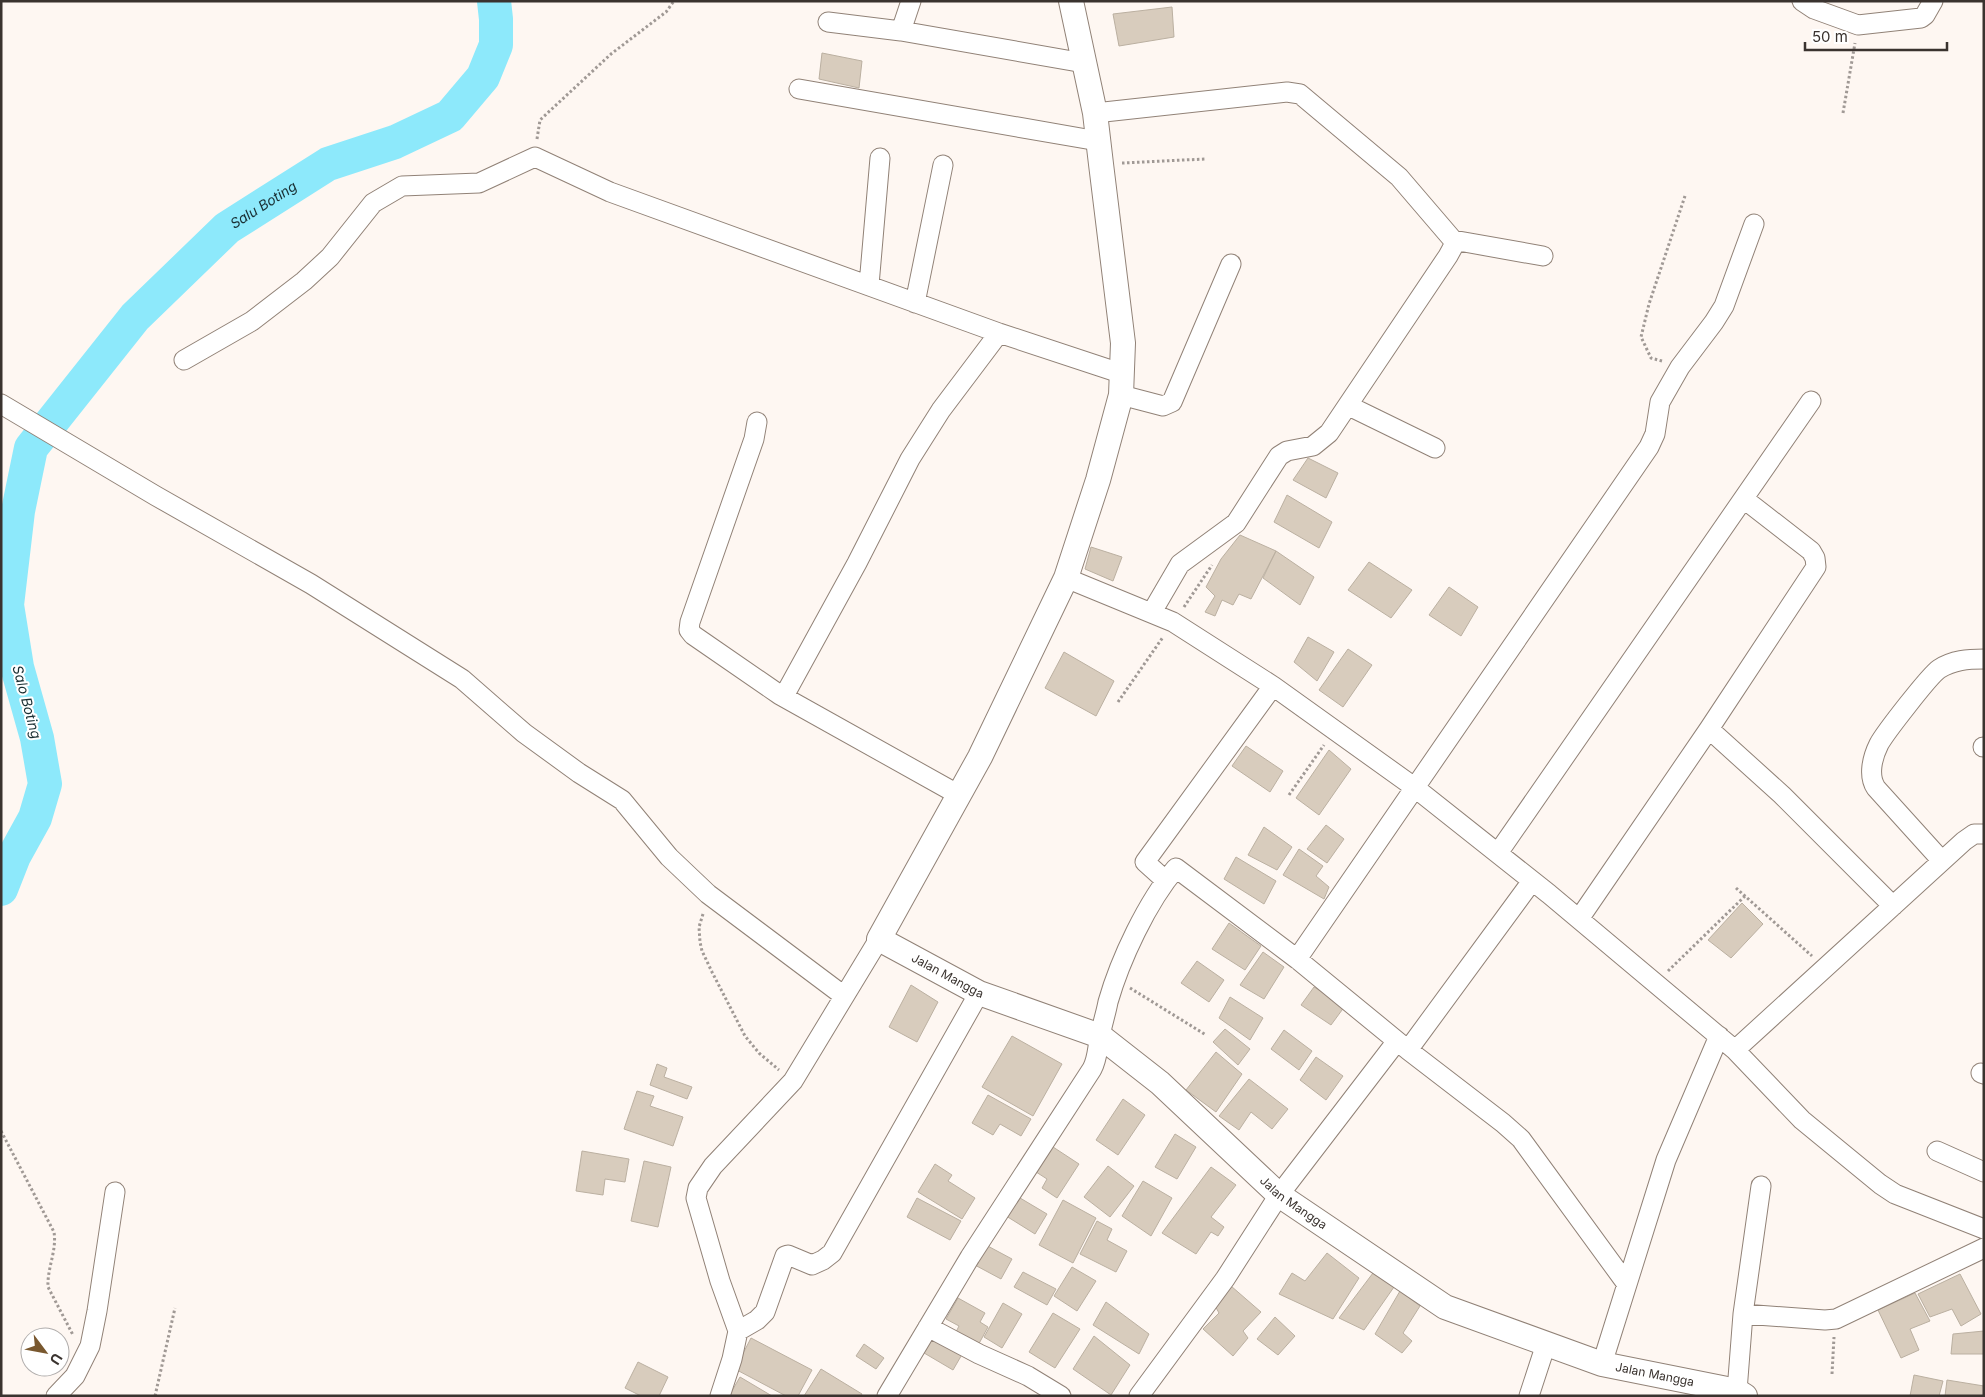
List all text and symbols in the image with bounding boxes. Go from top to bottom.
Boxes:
scale bar [1805,20,1948,52]
text: 50 m [1812,27,1848,46]
water label: Salu Boting [227,177,300,232]
water label: Salo Boting [9,663,46,741]
street label: Jalan Mangga [909,950,986,1001]
street label: Jalan Mangga [1257,1173,1330,1232]
north arrow [20,1327,70,1377]
text: U [47,1350,66,1368]
street label: Jalan Mangga [1614,1359,1696,1389]

